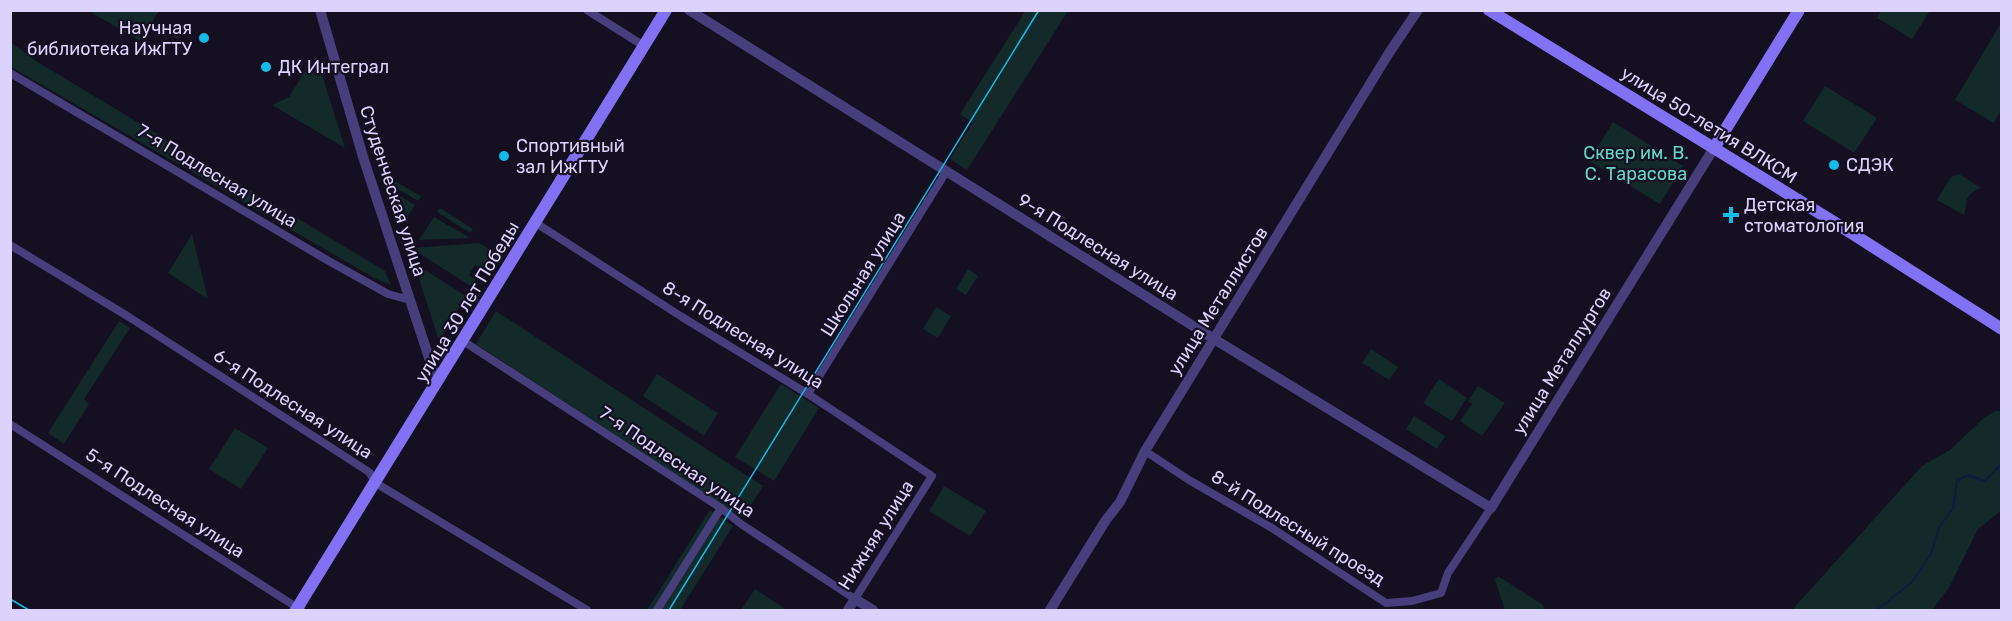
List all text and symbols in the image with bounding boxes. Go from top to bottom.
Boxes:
place label: Научная библиотека ИжГТУ [27,17,192,60]
marker: Научная библиотека ИжГТУ [197,31,211,45]
place label: ДК Интеграл [278,56,389,78]
marker: ДК Интеграл [259,60,273,74]
street label: улица 50-летия ВЛКСМ [1617,62,1801,188]
street label: Студенческая улица [355,103,431,279]
street label: 7-я Подлесная улица [133,119,301,233]
place label: Спортивный зал ИжГТУ [516,135,625,178]
park label: Сквер им. В. С. Тарасова [1583,142,1689,185]
marker: Спортивный зал ИжГТУ [497,149,511,163]
place label: СДЭК [1846,154,1894,176]
marker: СДЭК [1827,158,1841,172]
street label: 9-я Подлесная улица [1014,189,1182,305]
place label: Детская стоматология [1744,194,1864,237]
marker: Детская стоматология [1722,206,1740,224]
street label: Школьная улица [816,208,910,340]
street label: улица 30 лет Победы [410,217,524,387]
street label: улица Металлистов [1163,223,1273,379]
street label: 8-я Подлесная улица [658,276,828,394]
street label: улица Металлургов [1508,283,1616,439]
street label: 6-я Подлесная улица [209,344,377,464]
street label: 7-я Подлесная улица [595,402,759,522]
street label: 5-я Подлесная улица [81,443,249,563]
street label: 8-й Подлесный проезд [1207,465,1389,591]
street label: Нижняя улица [834,476,918,594]

